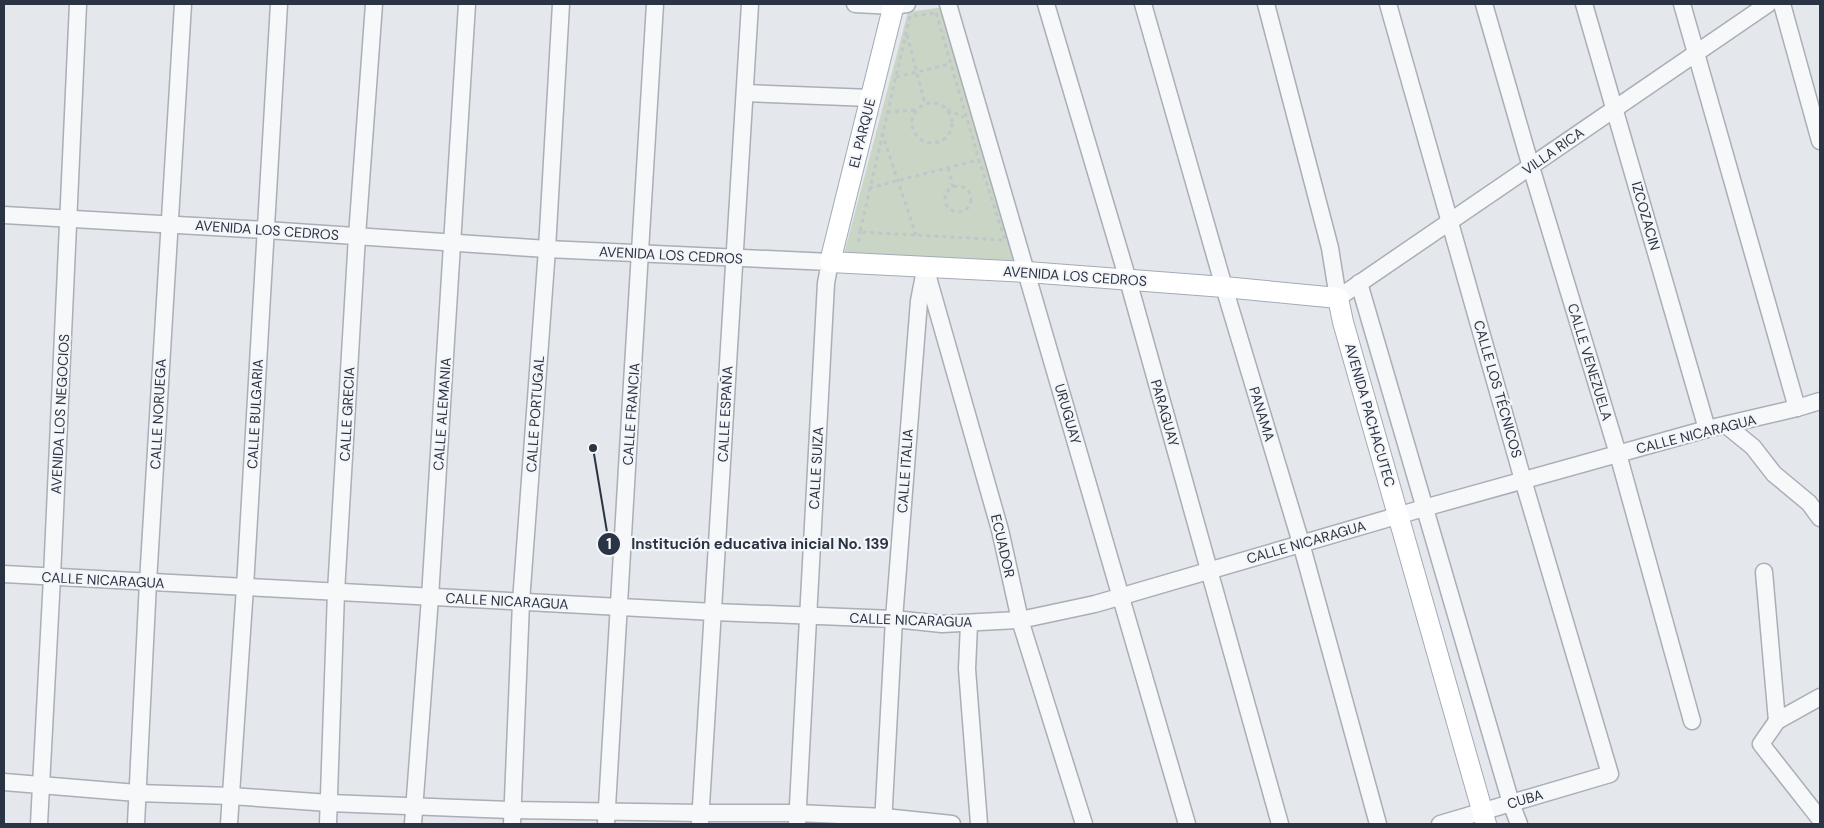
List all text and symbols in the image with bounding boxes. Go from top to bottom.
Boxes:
street label: EL PARQUE [845,96,879,170]
street label: VILLA RICA [1519,123,1587,179]
street label: IZCOZACIN [1628,180,1664,252]
street label: AVENIDA LOS CEDROS [194,216,340,244]
street label: AVENIDA LOS CEDROS [599,242,743,268]
street label: AVENIDA LOS CEDROS [1002,262,1148,290]
street label: CALLE VENEZUELA [1564,301,1616,423]
street label: CALLE LOS TÉCNICOS [1470,318,1526,460]
street label: AVENIDA LOS NEGOCIOS [47,333,73,495]
street label: AVENIDA PACHACUTEC [1341,341,1399,489]
street label: CALLE PORTUGAL [522,355,548,473]
street label: CALLE ALEMANIA [429,357,455,471]
street label: CALLE NORUEGA [146,358,170,470]
street label: CALLE BULGARIA [243,358,267,470]
street label: CALLE FRANCIA [618,362,644,466]
street label: CALLE ESPAÑA [713,365,737,463]
street label: CALLE GRECIA [336,366,358,462]
street label: PARAGUAY [1147,377,1183,449]
street label: URUGUAY [1051,382,1085,446]
street label: PANAMA [1245,384,1279,444]
street label: CALLE NICARAGUA [1634,410,1758,458]
street label: CALLE SUIZA [805,426,827,510]
street label: CALLE ITALIA [893,428,917,514]
street label: ECUADOR [987,512,1019,580]
street label: CALLE NICARAGUA [1244,516,1368,568]
callout: Institución educativa inicial No. 139 [596,529,899,559]
text: 1 [606,534,612,554]
text: Institución educativa inicial No. 139 [631,534,889,554]
street label: CALLE NICARAGUA [41,568,165,592]
street label: CALLE NICARAGUA [445,589,569,613]
street label: CALLE NICARAGUA [849,609,973,631]
street label: CUBA [1505,785,1545,813]

